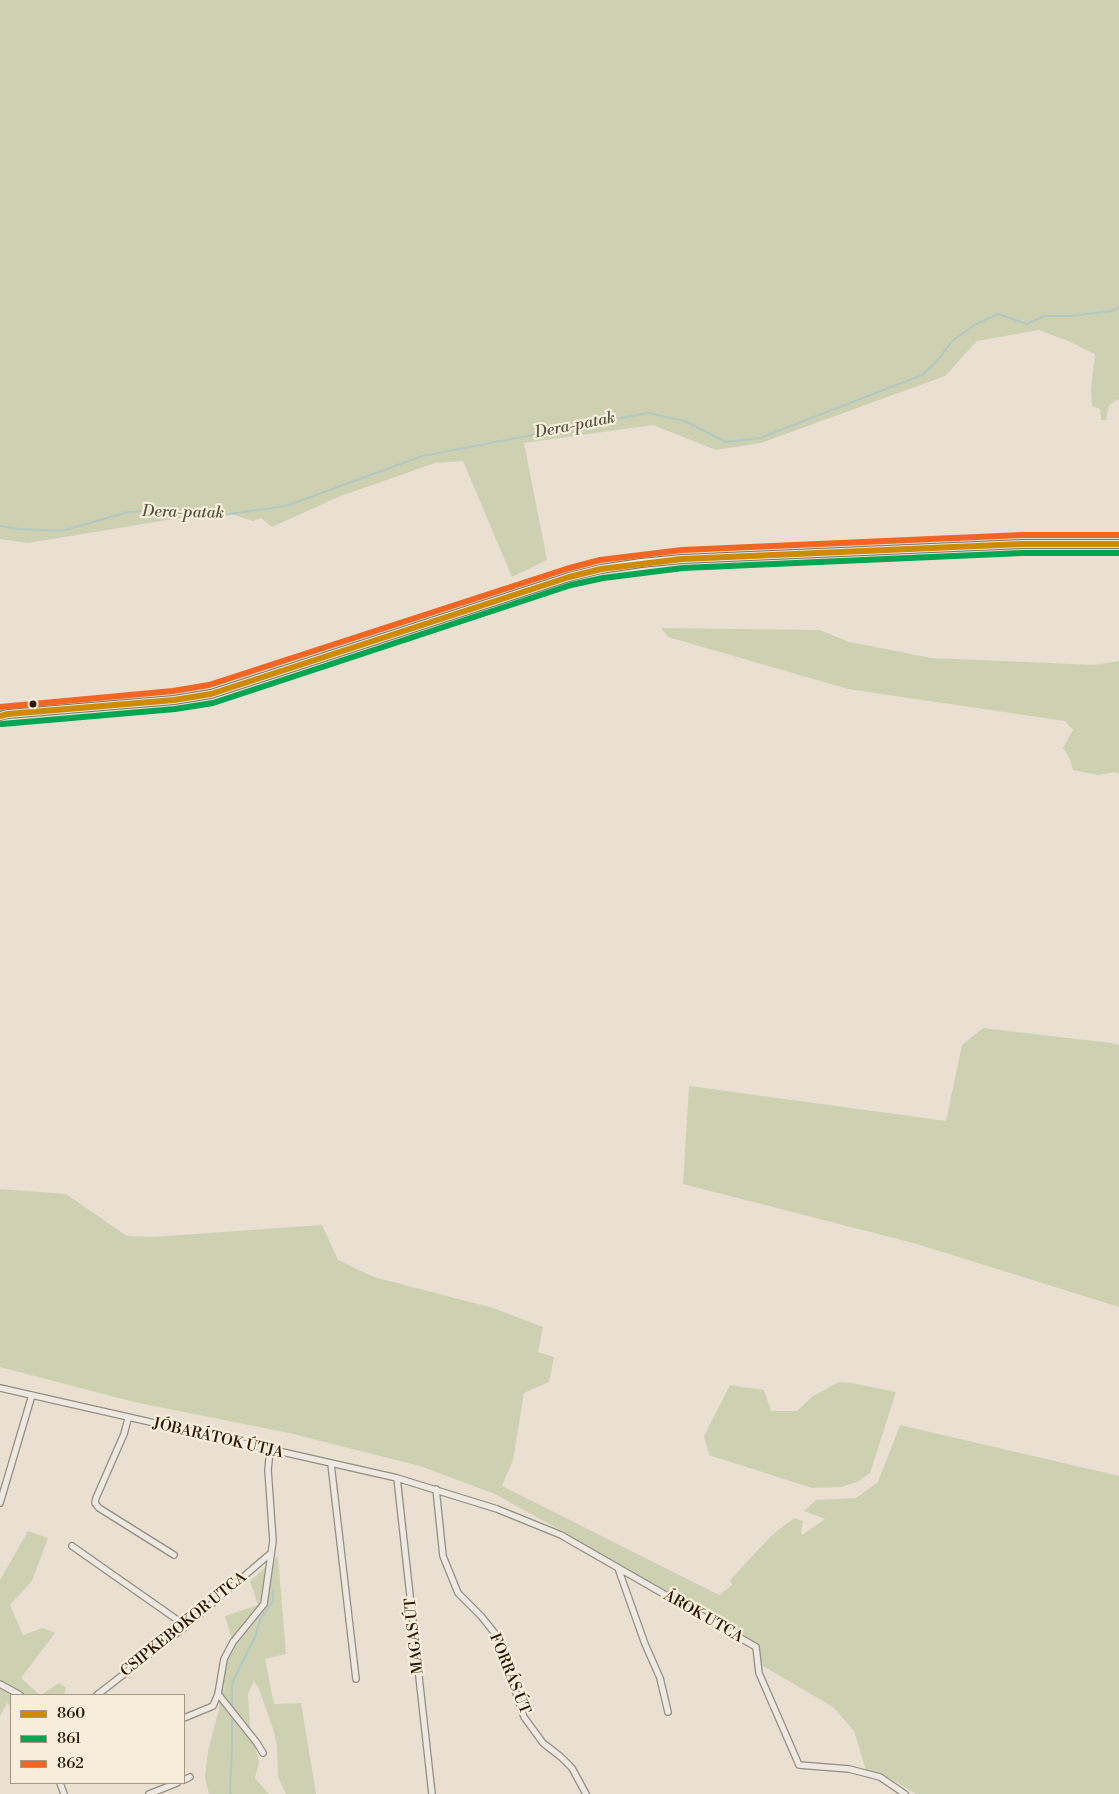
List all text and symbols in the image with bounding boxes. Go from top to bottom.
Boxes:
water label: Dera-patak [533,409,617,443]
water label: Dera-patak [142,503,224,523]
unlabelled marker [28,699,38,709]
street label: JÓBARÁTOK ÚTJA [151,1415,285,1463]
street label: CSIPKEBOKOR UTCA [118,1569,250,1681]
street label: ÁROK UTCA [660,1587,746,1647]
street label: MAGAS ÚT [402,1597,428,1675]
street label: FORRÁS ÚT [485,1631,533,1717]
legend [10,1694,185,1784]
text: 860 [57,1704,85,1723]
text: 861 [57,1729,81,1748]
text: 862 [57,1754,84,1773]

